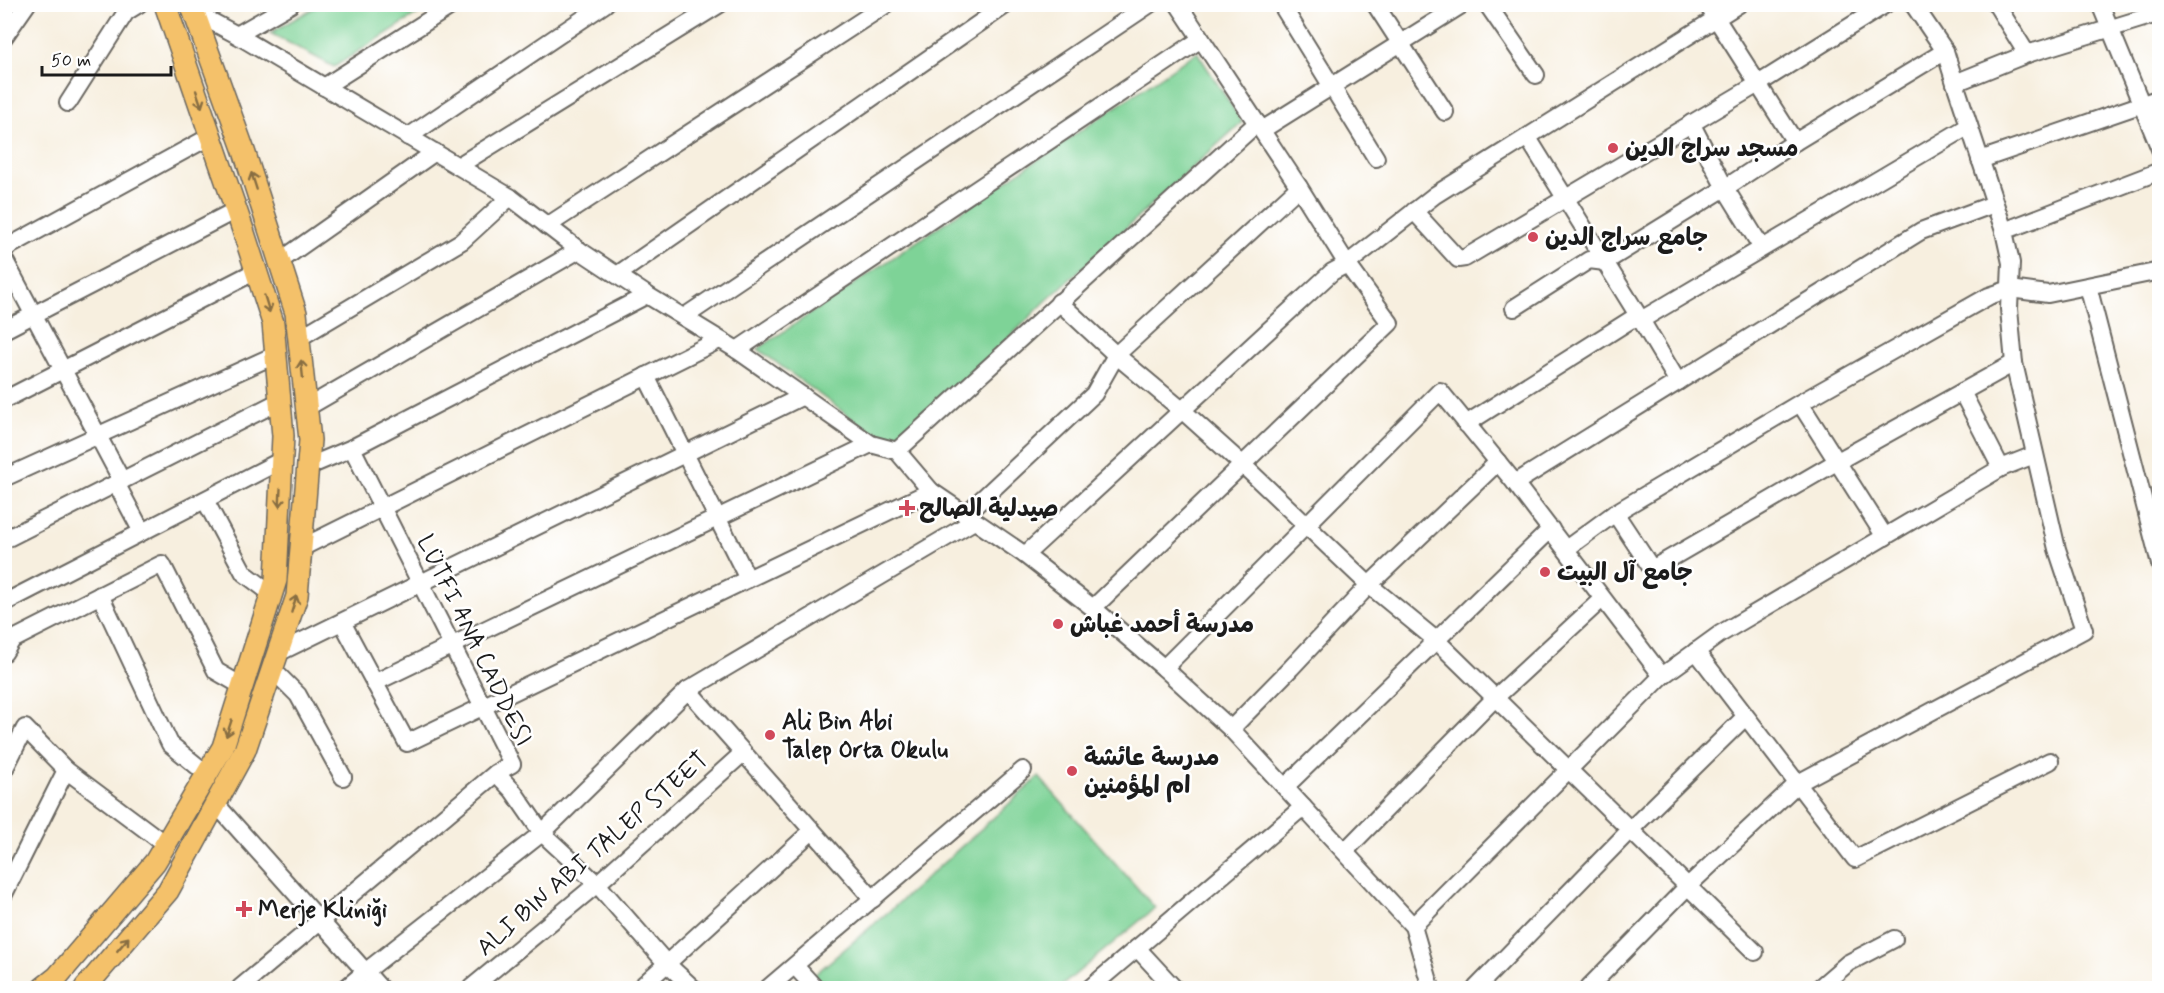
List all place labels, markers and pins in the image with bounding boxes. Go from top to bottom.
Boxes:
place label: مسجد سراج الدين [1625,134,1798,165]
marker: مسجد سراج الدين [1606,141,1620,155]
place label: جامع سراج الدين [1545,223,1708,254]
marker: جامع سراج الدين [1526,230,1540,244]
place label: صيدلية الصالح [919,494,1058,525]
marker: صيدلية الصالح [900,501,914,515]
place label: جامع آل البيت [1557,558,1693,589]
marker: جامع آل البيت [1538,565,1552,579]
place label: مدرسة أحمد غباش [1070,609,1254,641]
marker: مدرسة أحمد غباش [1051,617,1065,631]
place label: Ali Bin Abi Talep Orta Okulu [782,707,948,766]
marker: Ali Bin Abi Talep Orta Okulu [763,728,777,742]
place label: مدرسة عائشة ام المؤمنين [1084,743,1219,803]
marker: مدرسة عائشة ام المؤمنين [1065,764,1079,778]
place label: Merje Kliniği [258,895,388,927]
marker: Merje Kliniği [235,900,253,918]

